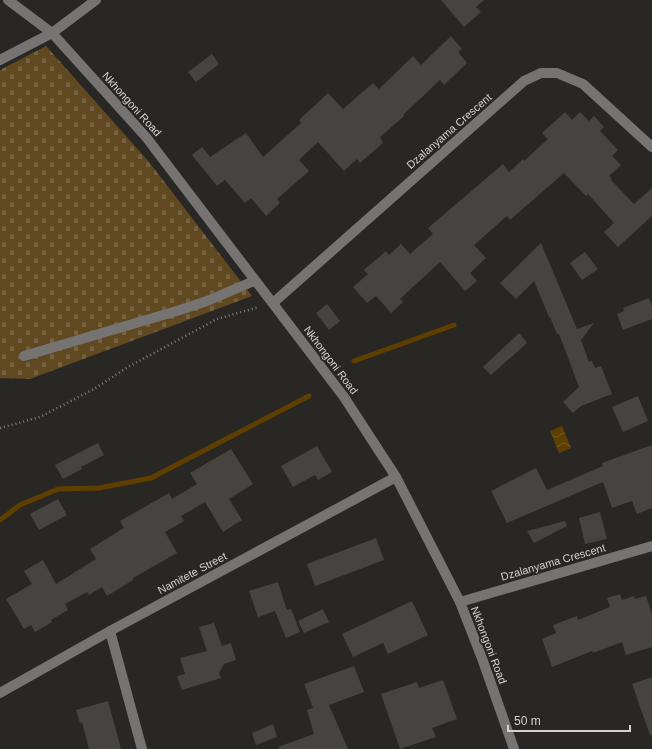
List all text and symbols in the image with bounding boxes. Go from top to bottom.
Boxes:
street label: Nkhongoni Road [100,70,164,138]
street label: Dzalanyama Crescent [404,91,494,171]
street label: Nkhongoni Road [302,324,360,396]
street label: Dzalanyama Crescent [499,541,607,583]
street label: Namitete Street [155,550,229,596]
street label: Nkhongoni Road [469,605,509,685]
scale bar [508,707,630,733]
text: 50 m [514,714,541,728]

